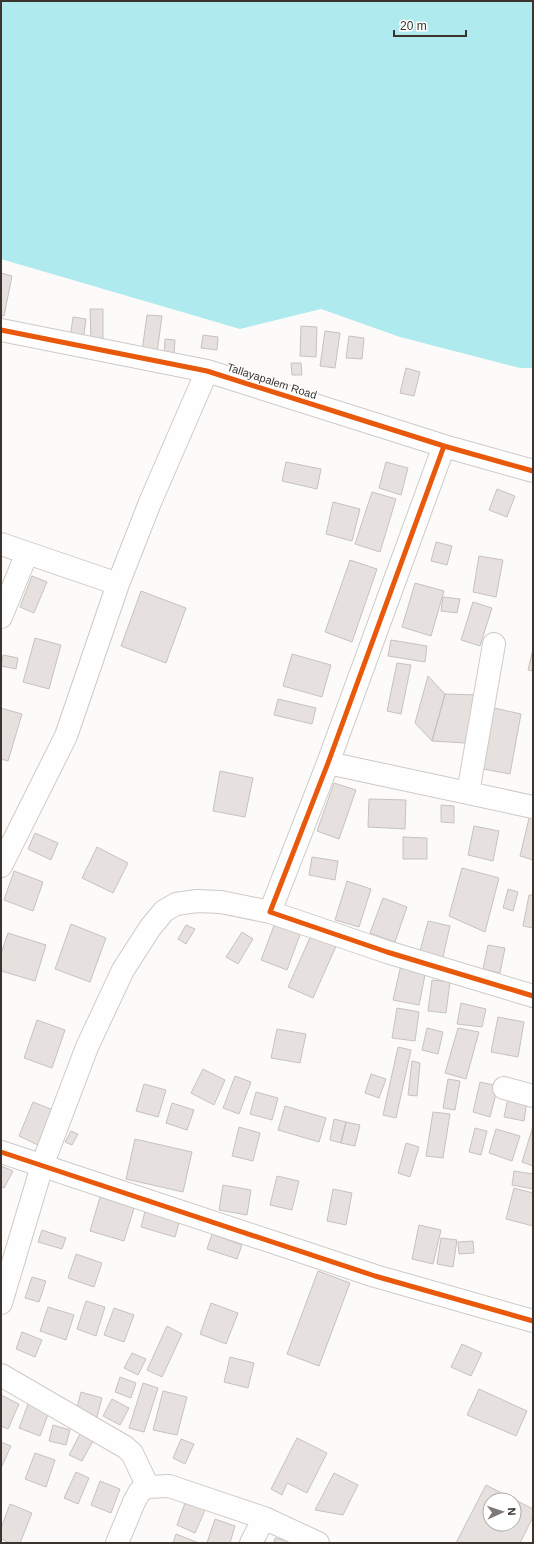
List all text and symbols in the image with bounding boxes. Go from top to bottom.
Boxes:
scale bar [394,12,466,38]
text: 20 m [400,19,427,33]
street label: Tallayapalem Road [226,361,318,401]
north arrow [482,1492,522,1532]
text: N [506,1507,518,1516]

